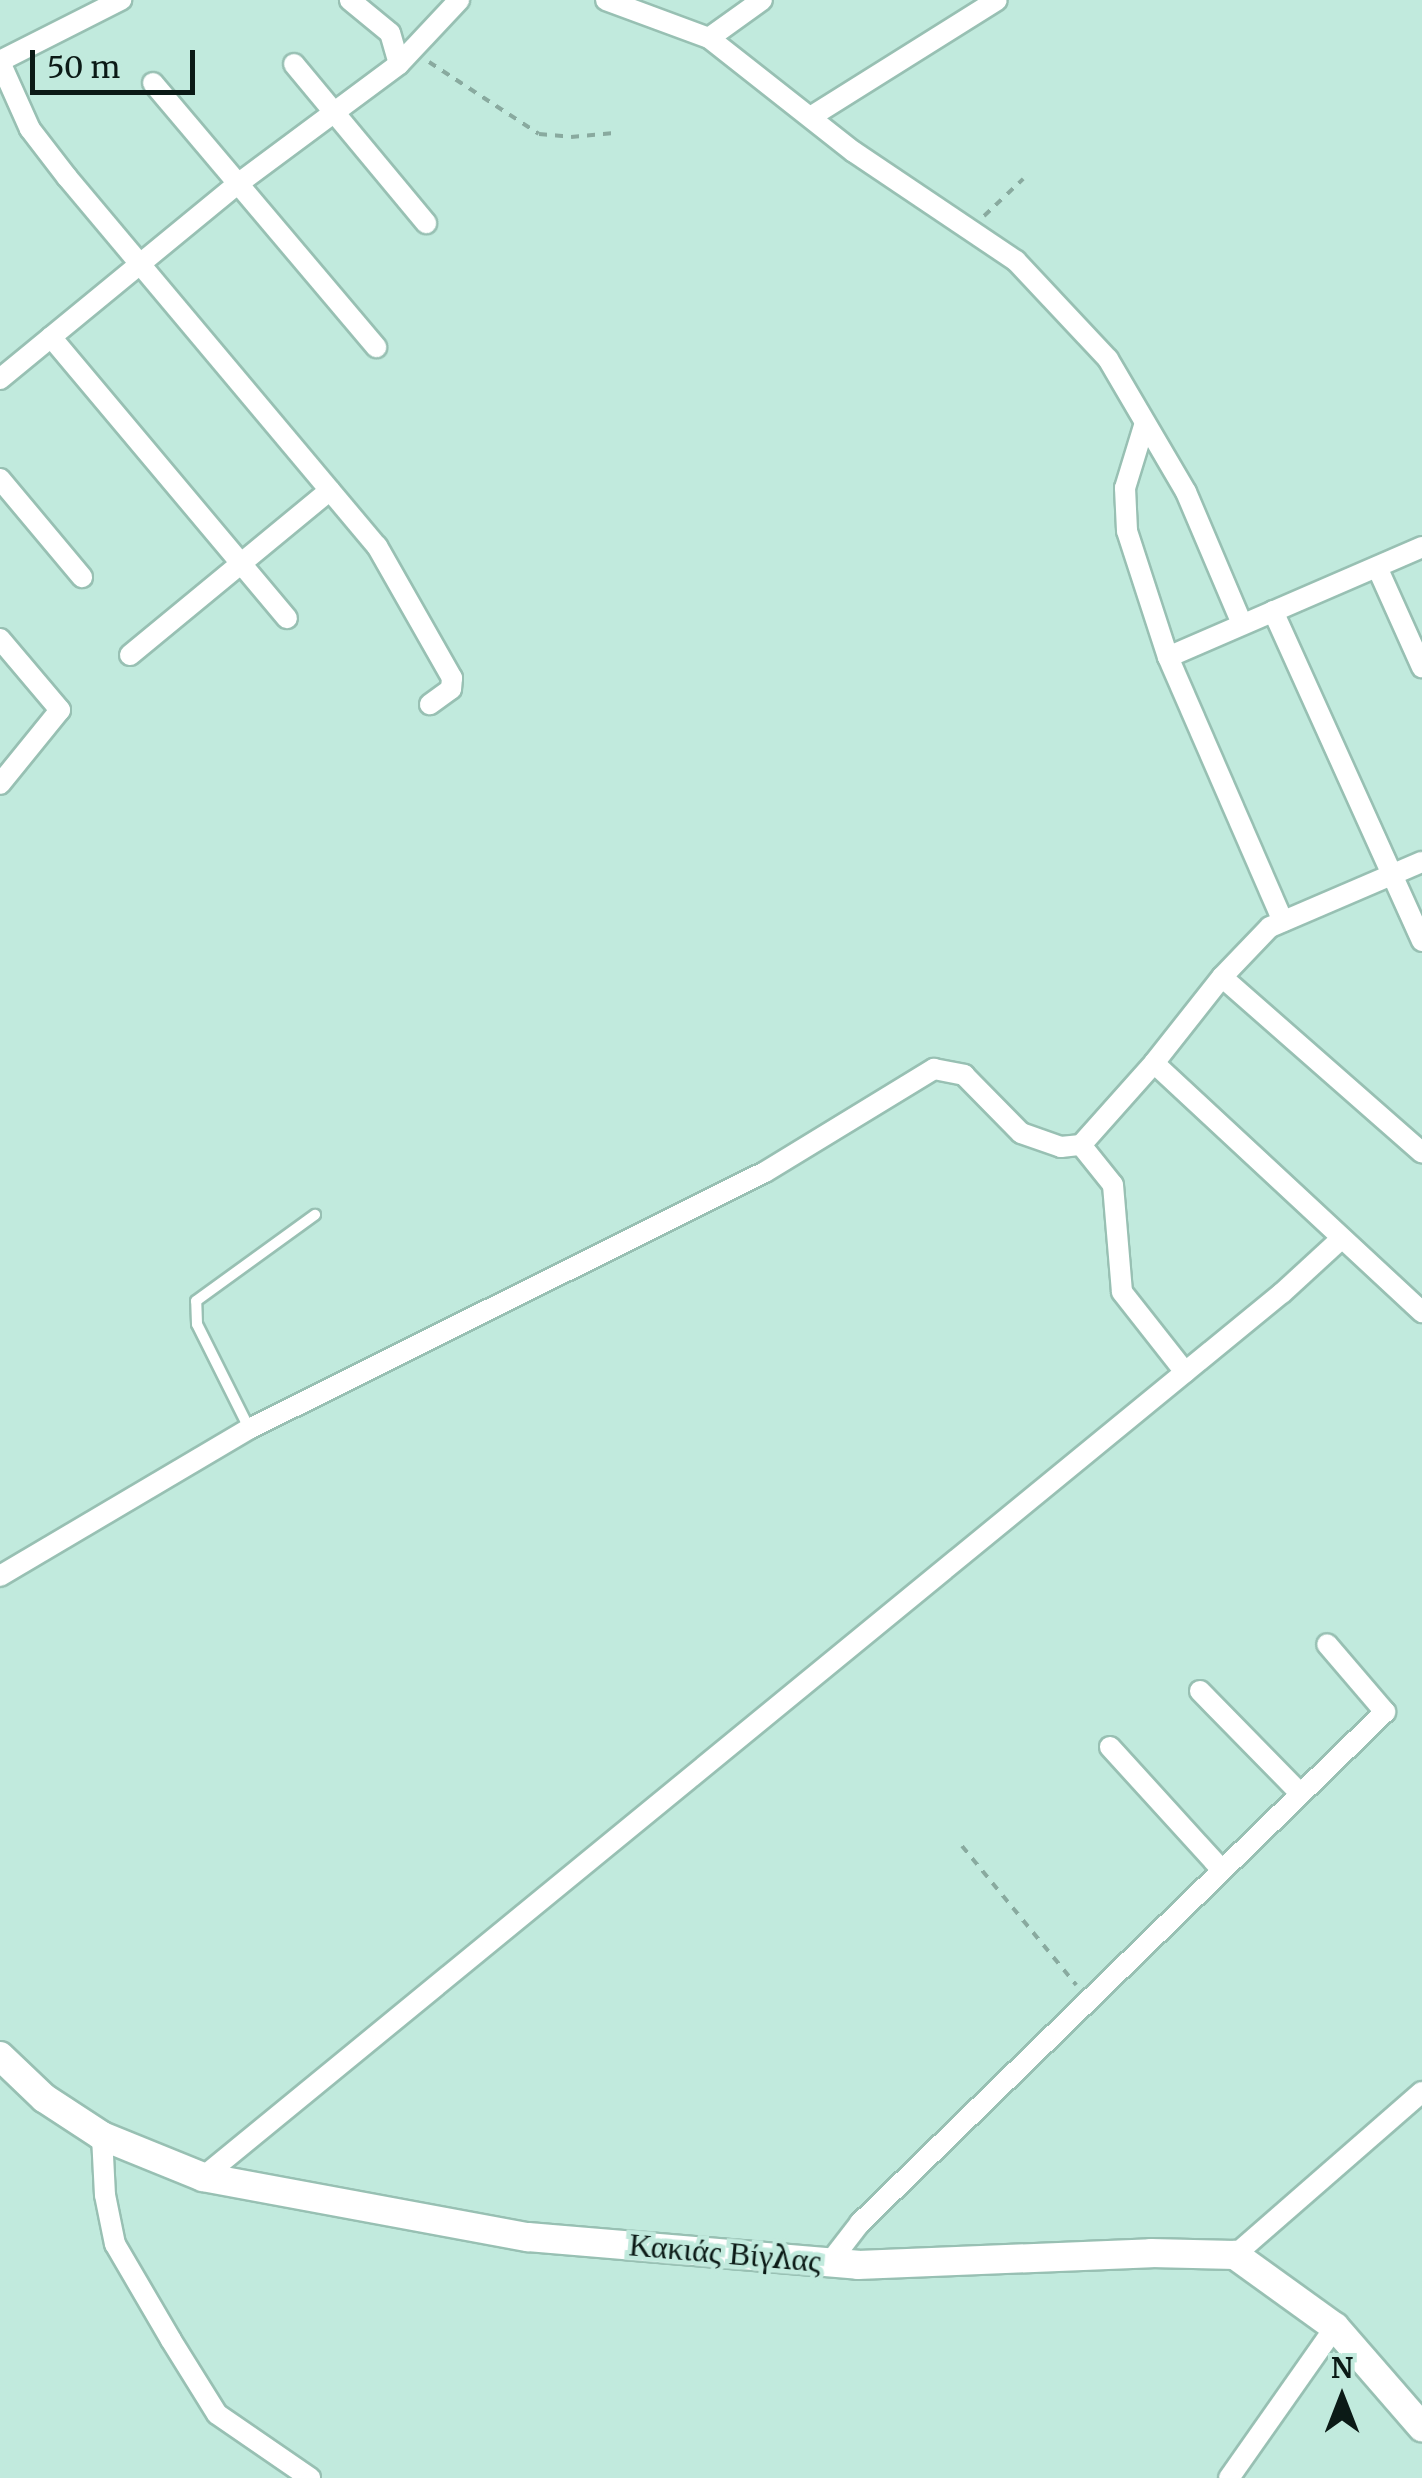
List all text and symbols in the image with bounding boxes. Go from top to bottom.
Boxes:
scale bar [35,30,200,92]
text: 50 m [47,48,120,86]
street label: Κακιάς Βίγλας [627,2225,823,2281]
north arrow [1292,2348,1392,2448]
text: N [1331,2350,1353,2386]

